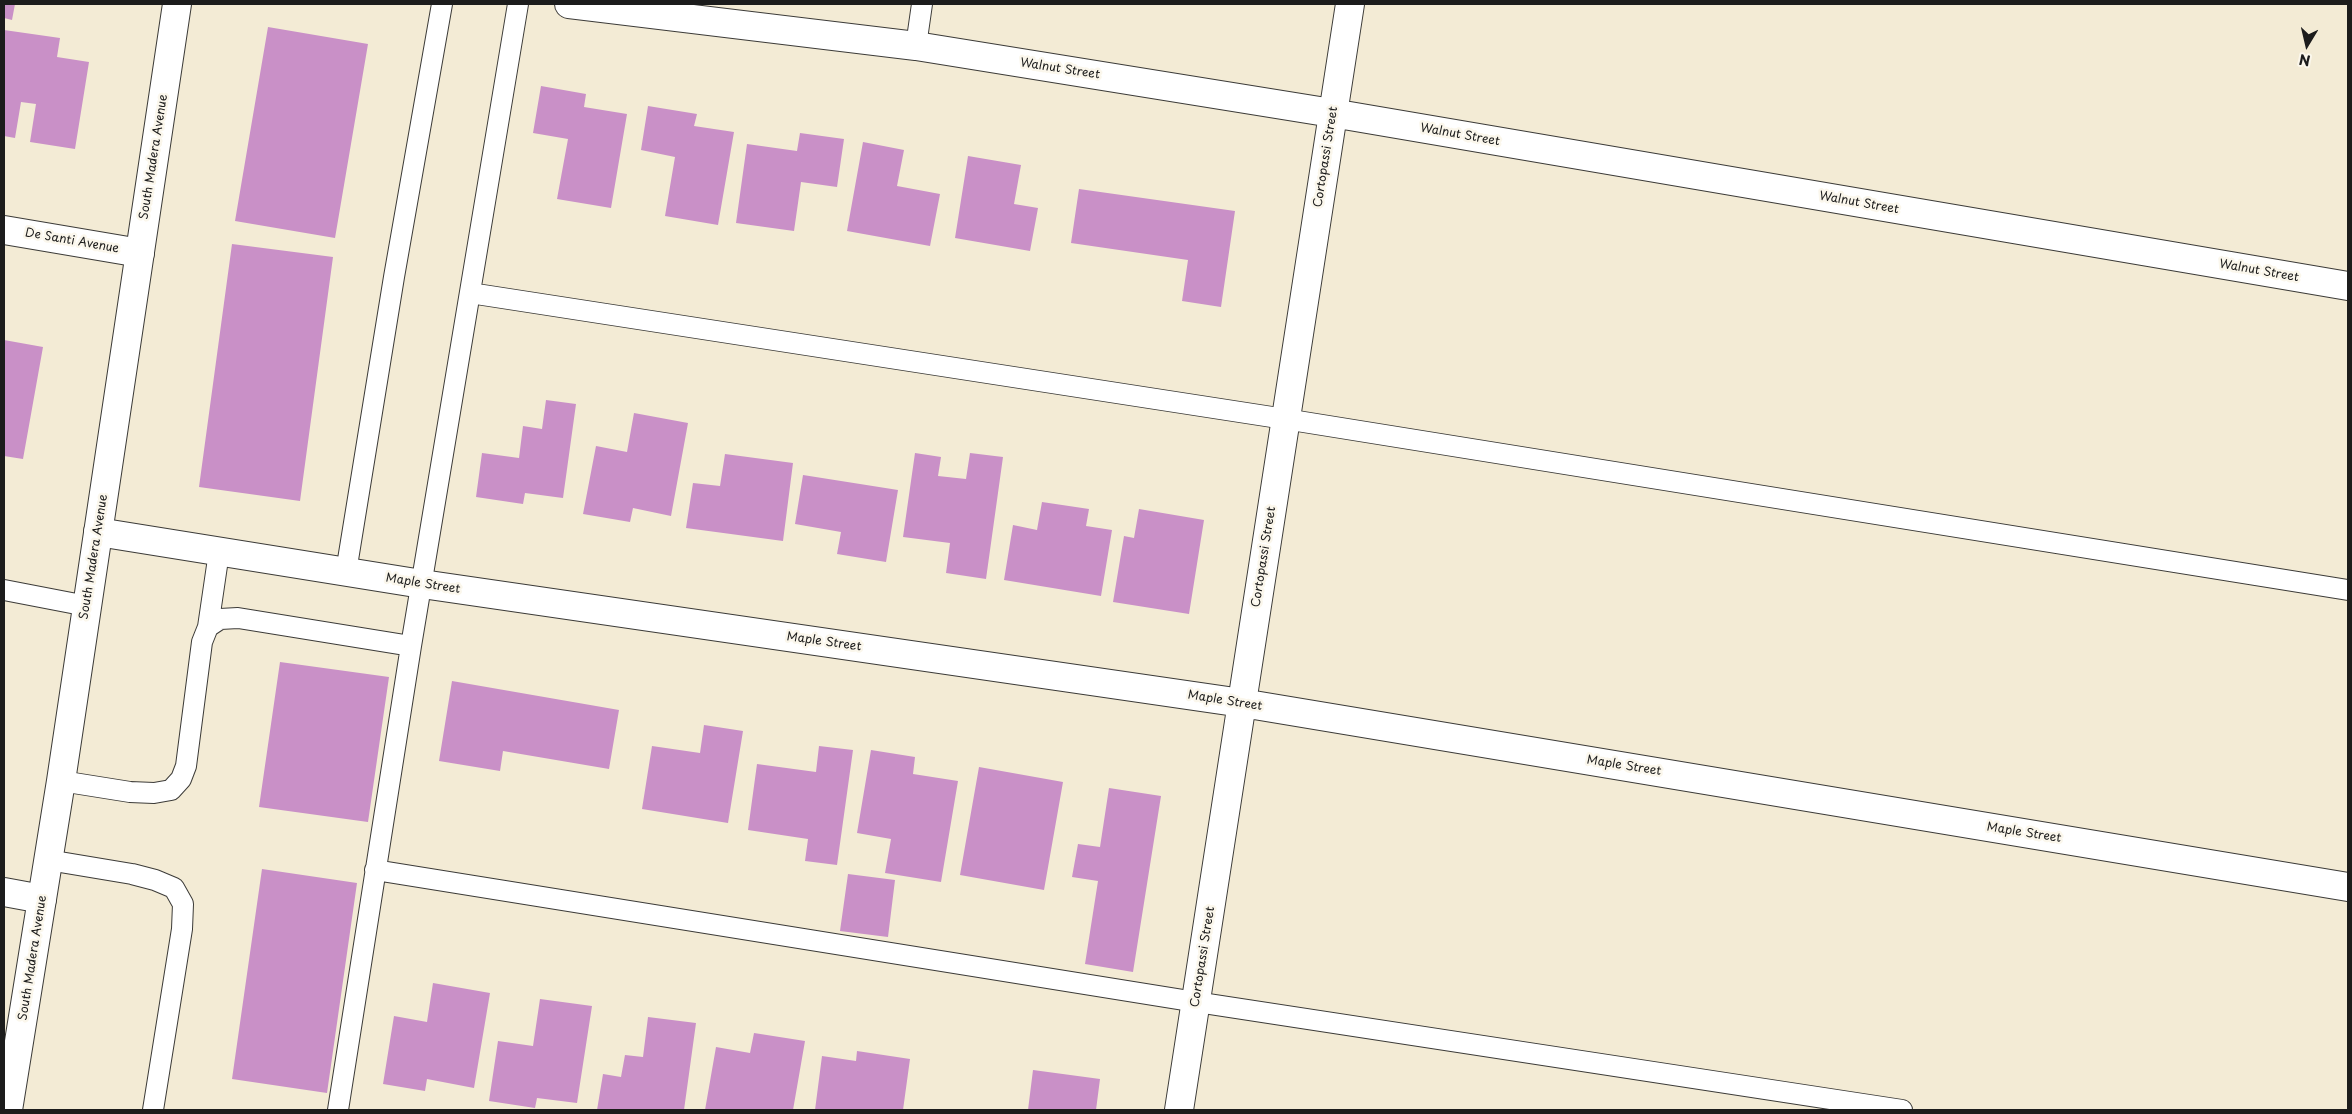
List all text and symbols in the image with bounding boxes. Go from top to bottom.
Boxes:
north arrow [2282,20,2332,70]
text: N [2297,49,2312,72]
street label: Walnut Street [1019,56,1101,82]
street label: South Madera Avenue [137,93,171,221]
street label: Cortopassi Street [1311,106,1341,208]
street label: Walnut Street [1419,121,1501,149]
street label: Walnut Street [1818,189,1900,217]
street label: De Santi Avenue [24,226,120,256]
street label: Walnut Street [2218,257,2300,285]
street label: South Madera Avenue [77,493,111,621]
street label: Cortopassi Street [1249,506,1279,608]
street label: Maple Street [385,571,461,597]
street label: Maple Street [786,630,862,654]
street label: Maple Street [1187,688,1263,714]
street label: Maple Street [1586,753,1662,779]
street label: Maple Street [1986,820,2062,846]
street label: South Madera Avenue [16,894,50,1022]
street label: Cortopassi Street [1188,906,1218,1008]

